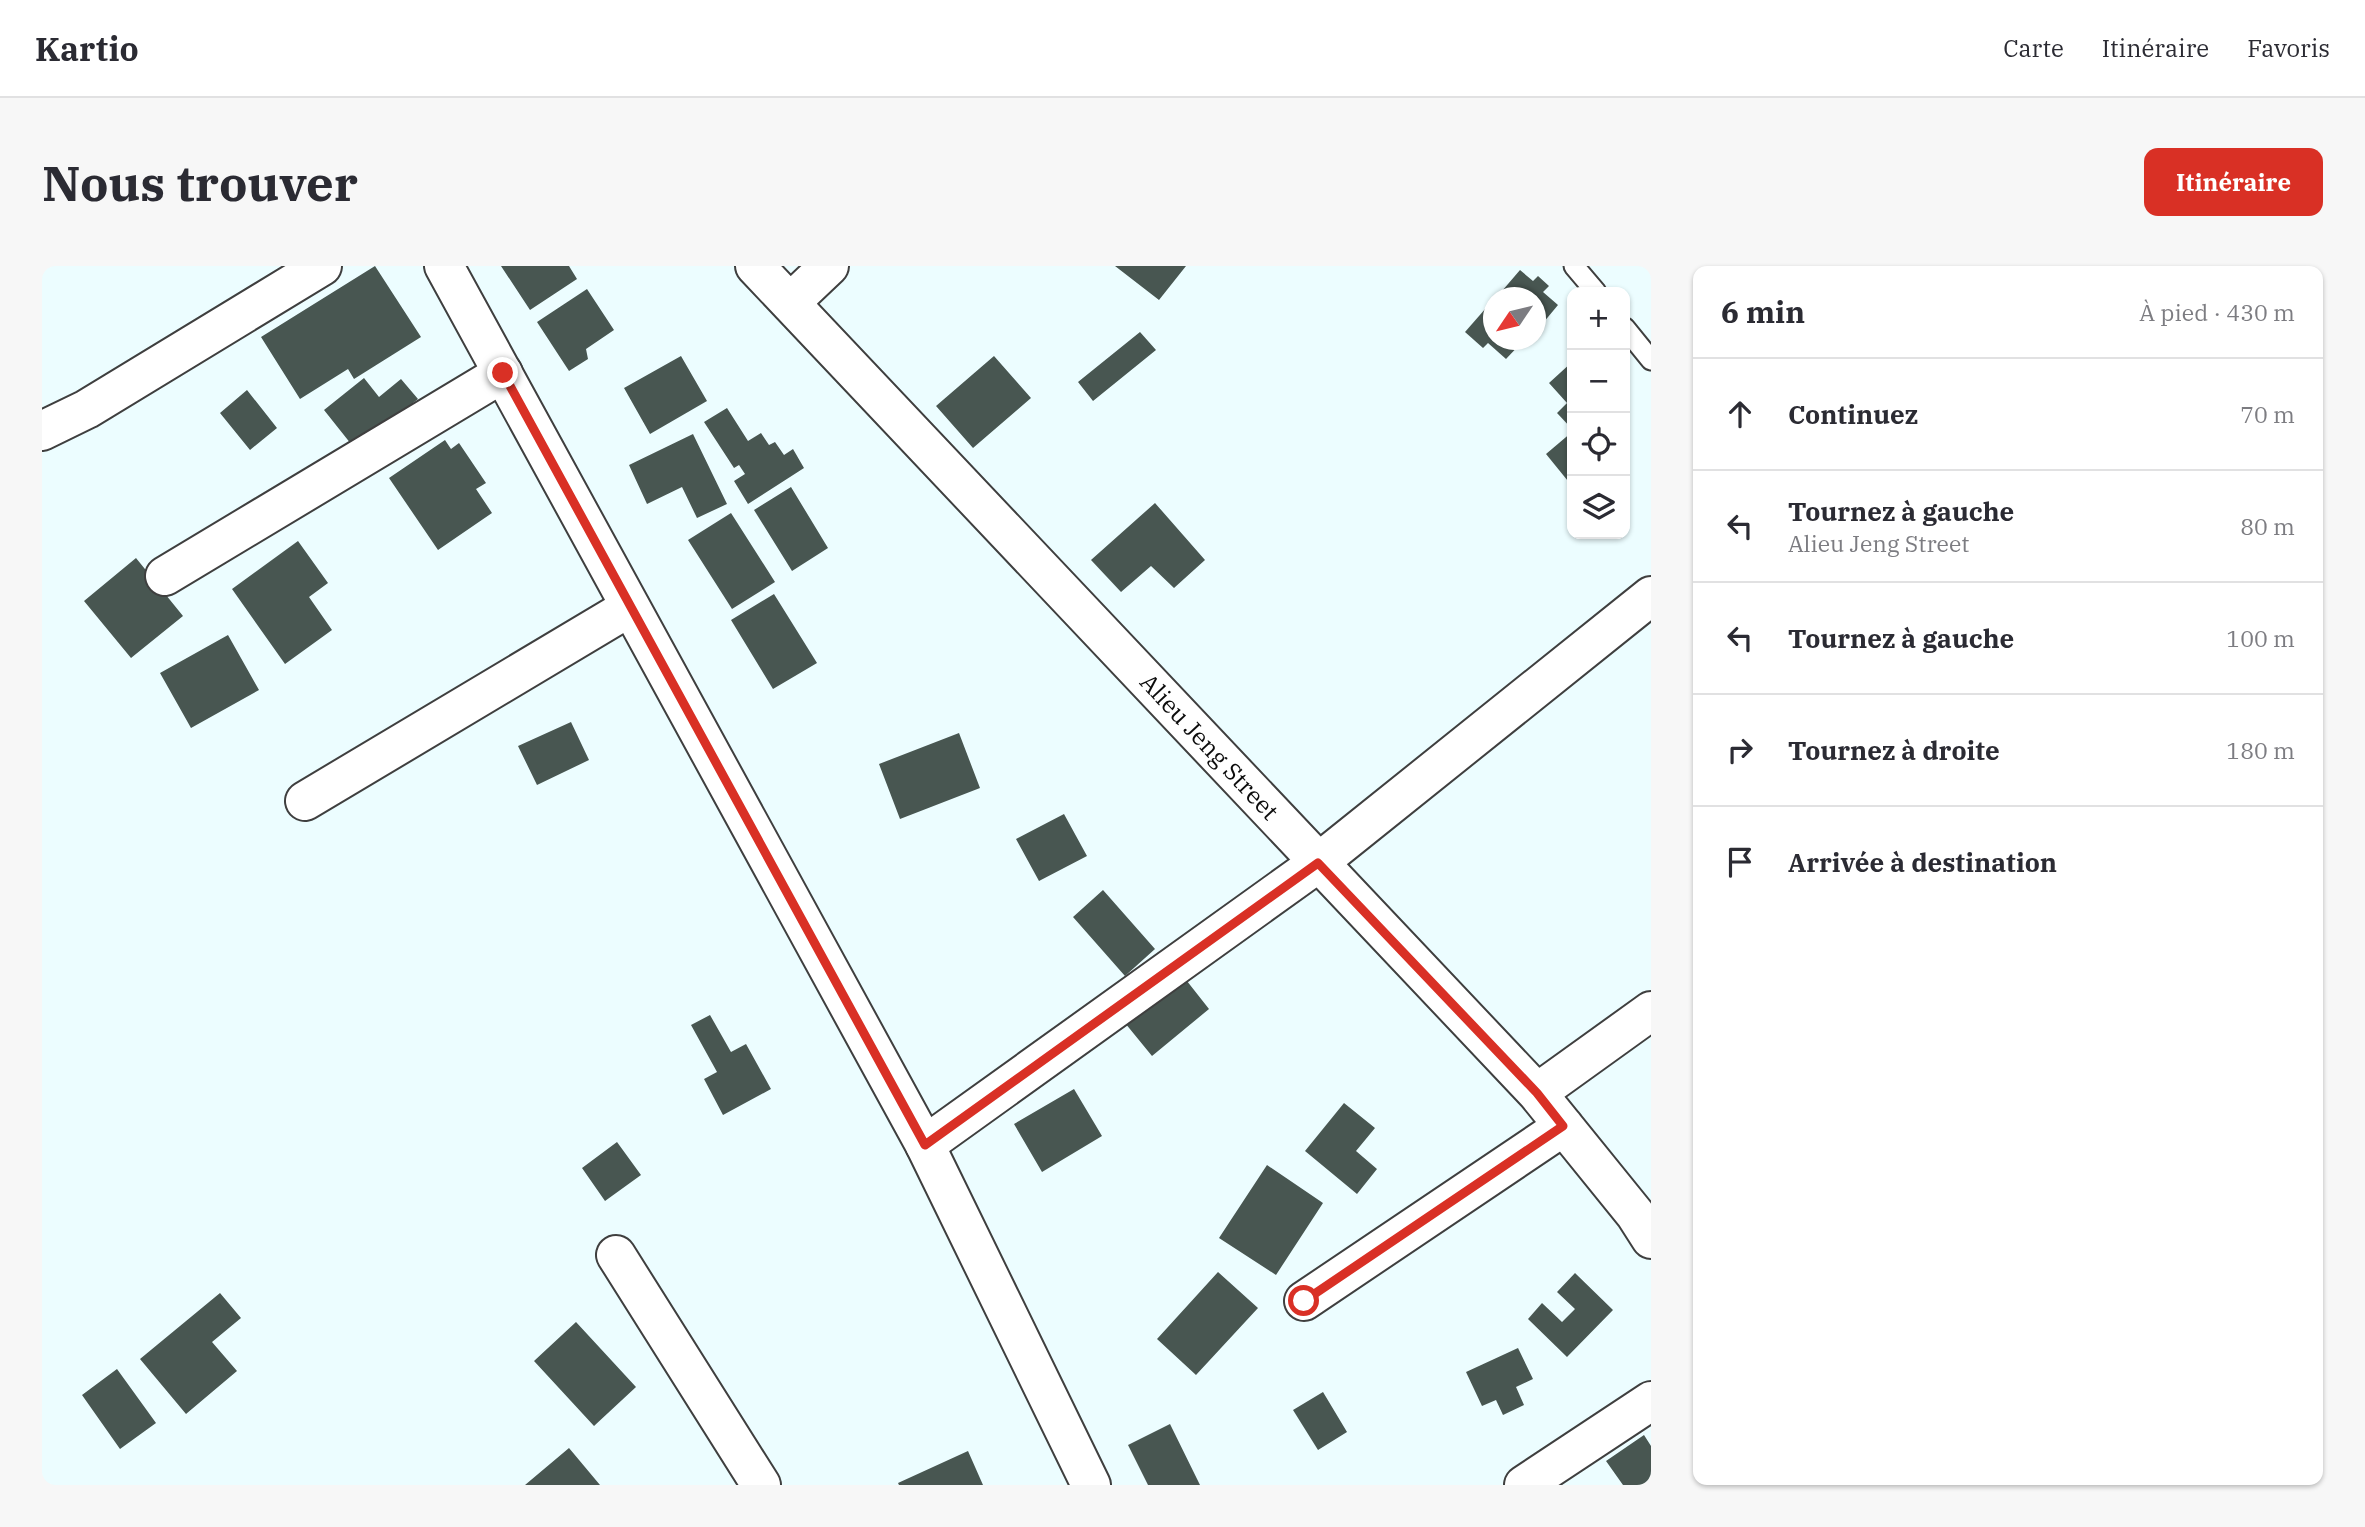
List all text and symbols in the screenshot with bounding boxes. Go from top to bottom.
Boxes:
text: Kartio [35,27,139,70]
text: Carte [2003,32,2064,64]
text: Itinéraire [2102,32,2209,64]
text: Favoris [2247,32,2330,64]
button: Itinéraire [2144,148,2323,216]
text: Nous trouver [42,151,358,214]
north arrow [1483,287,1546,350]
map controls [1567,287,1630,539]
button: + [1567,287,1630,350]
text: 6 min [1721,292,1805,331]
text: À pied · 430 m [2139,297,2295,327]
button: − [1567,350,1630,413]
route end [487,357,518,388]
icon: ahead [1721,395,1759,433]
text: Continuez [1788,397,1918,431]
text: 70 m [2240,399,2295,429]
button: locate [1567,413,1630,476]
button: layers [1567,476,1630,539]
text: Tournez à gauche [1788,494,2014,528]
icon: left [1721,507,1759,545]
text: 80 m [2240,511,2295,541]
text: Alieu Jeng Street [1788,528,1969,558]
icon: left [1721,619,1759,657]
text: Tournez à gauche [1788,621,2014,655]
text: 100 m [2226,623,2295,653]
street label: Alieu Jeng Street [1133,666,1286,826]
icon: right [1721,731,1759,769]
text: Tournez à droite [1788,733,2000,767]
text: 180 m [2226,735,2295,765]
icon: arrive [1721,843,1759,881]
text: Arrivée à destination [1788,845,2057,879]
route start [1288,1285,1319,1316]

